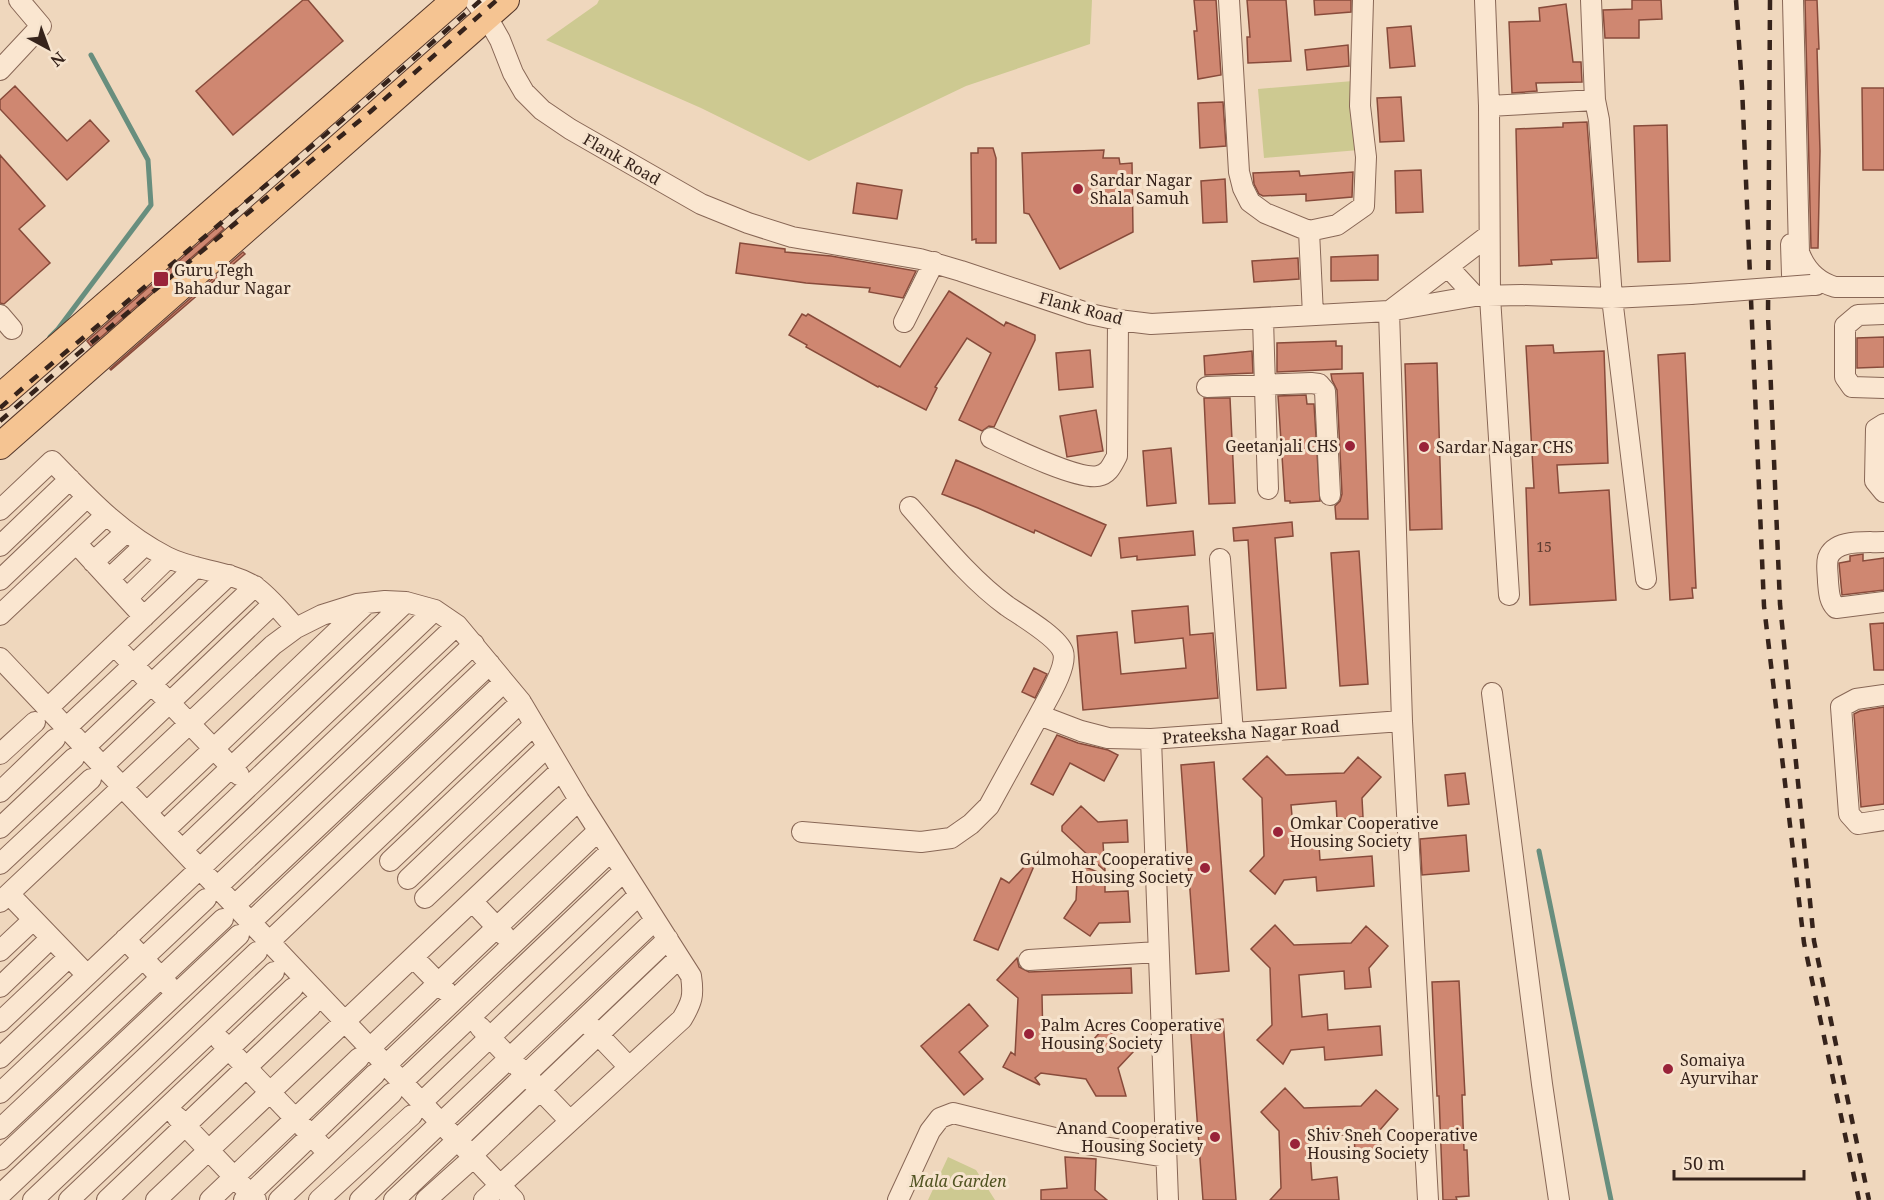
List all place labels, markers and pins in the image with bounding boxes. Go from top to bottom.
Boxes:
place label: Sardar Nagar Shala Samuh [1090,169,1193,209]
marker: Sardar Nagar Shala Samuh [1071,182,1085,196]
place label: Guru Tegh Bahadur Nagar [174,259,291,299]
marker: Guru Tegh Bahadur Nagar [152,270,170,288]
place label: Geetanjali CHS [1225,435,1338,457]
place label: Sardar Nagar CHS [1436,436,1574,458]
marker: Geetanjali CHS [1343,439,1357,453]
marker: Sardar Nagar CHS [1417,440,1431,454]
place label: Omkar Cooperative Housing Society [1290,812,1439,852]
marker: Omkar Cooperative Housing Society [1271,825,1285,839]
place label: Gulmohar Cooperative Housing Society [1020,848,1194,888]
marker: Gulmohar Cooperative Housing Society [1198,861,1212,875]
place label: Palm Acres Cooperative Housing Society [1041,1014,1222,1054]
marker: Palm Acres Cooperative Housing Society [1022,1027,1036,1041]
place label: Somaiya Ayurvihar [1680,1049,1759,1089]
marker: Somaiya Ayurvihar [1661,1062,1675,1076]
place label: Anand Cooperative Housing Society [1057,1117,1204,1157]
place label: Shiv Sneh Cooperative Housing Society [1307,1124,1478,1164]
marker: Anand Cooperative Housing Society [1208,1130,1222,1144]
marker: Shiv Sneh Cooperative Housing Society [1288,1137,1302,1151]

